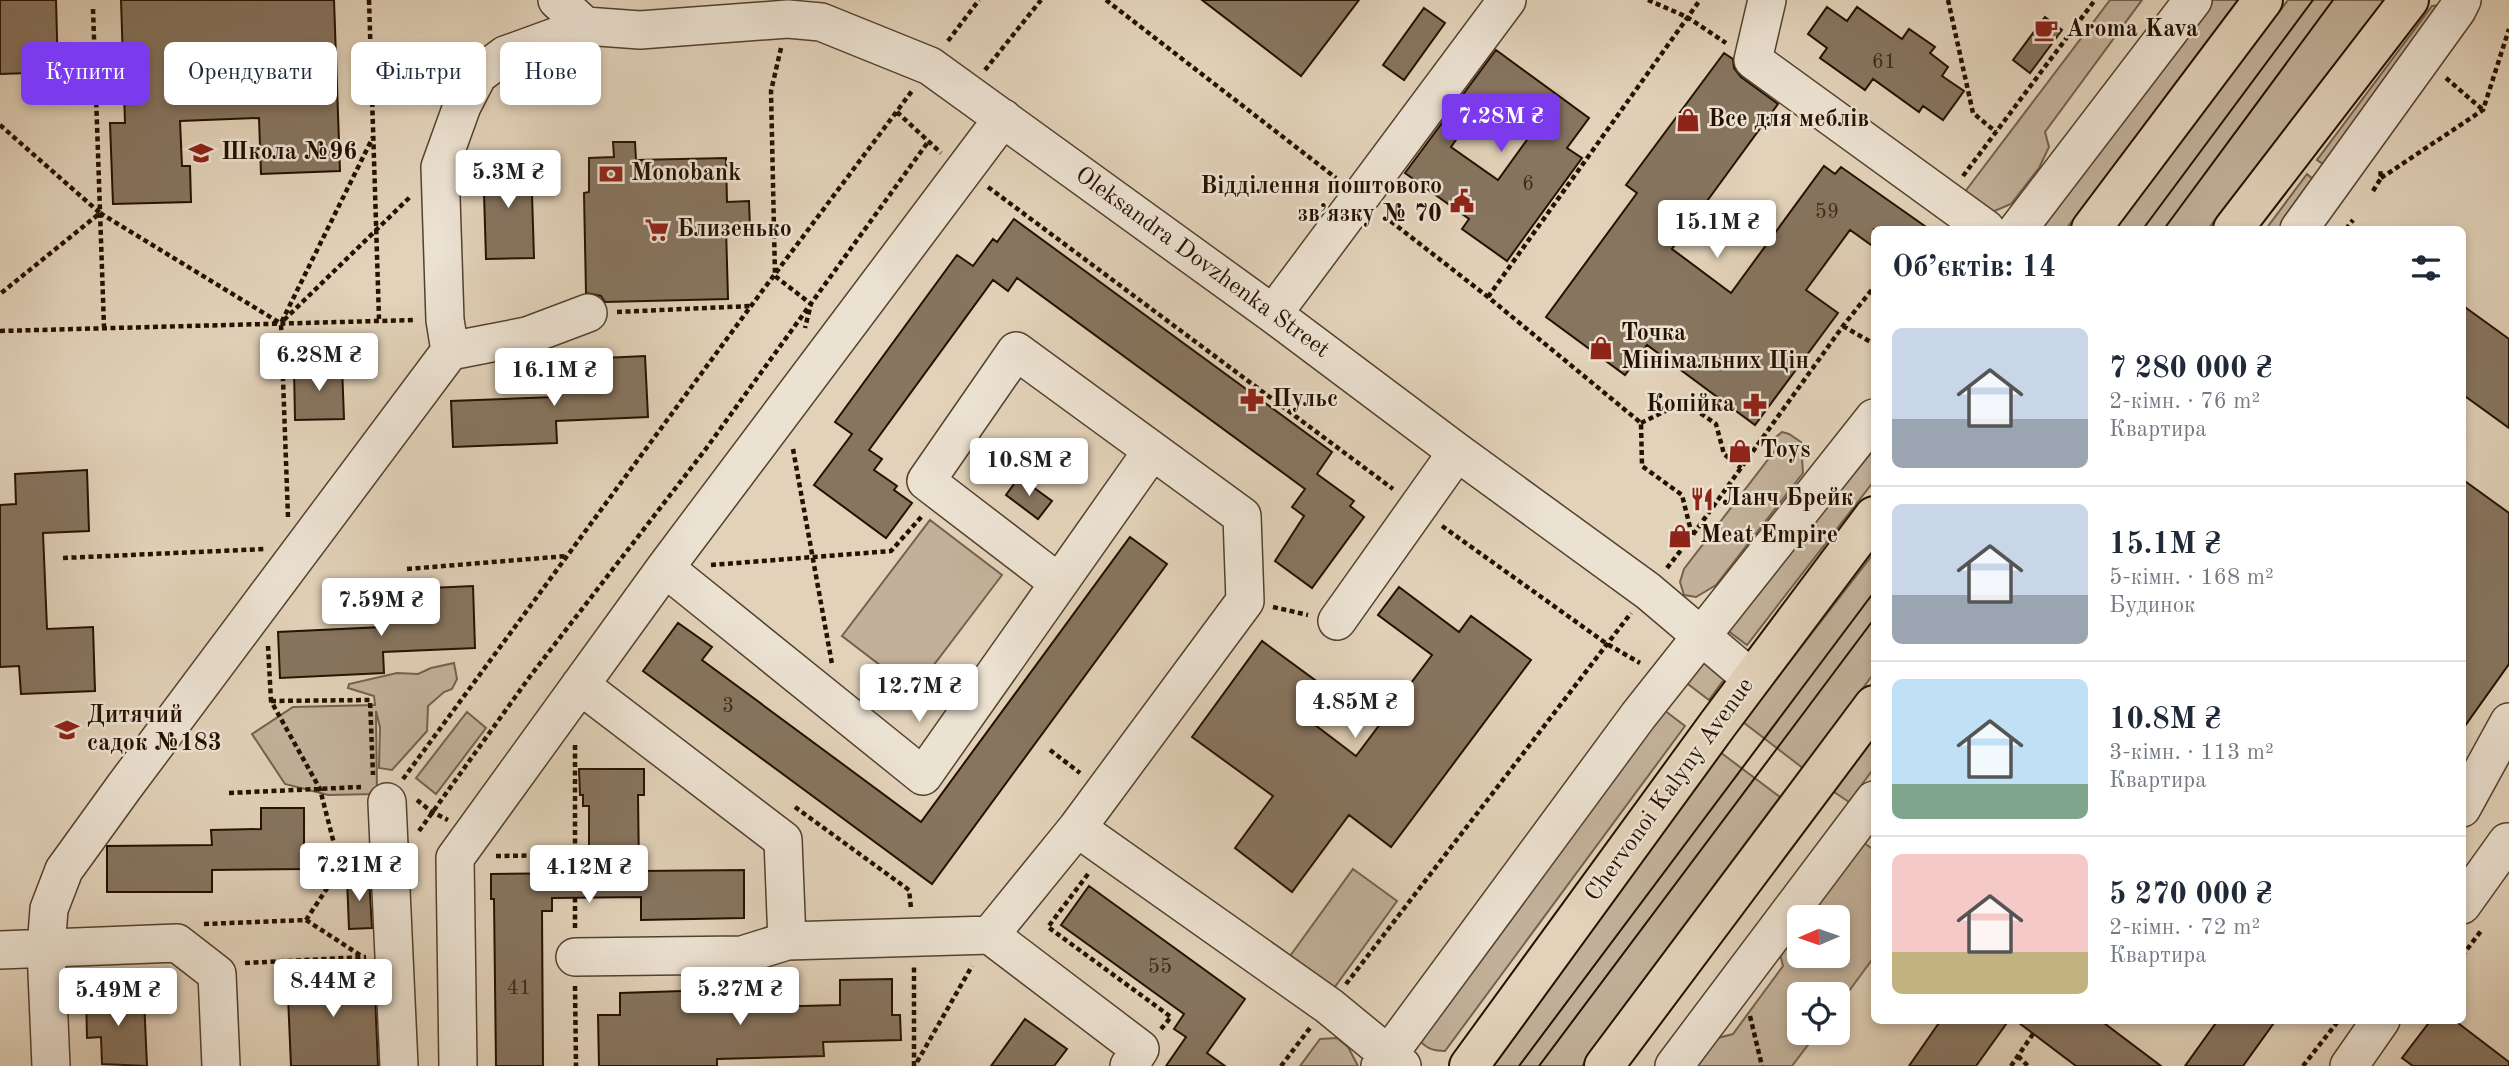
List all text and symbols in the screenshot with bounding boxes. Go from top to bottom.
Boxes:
cafe icon: Aroma Kava [2032,16,2060,44]
place label: Aroma Kava [2066,18,2198,42]
chip: Купити [21,42,150,105]
chip: Орендувати [164,42,337,105]
chip: Фільтри [351,42,486,105]
chip: Нове [500,42,601,105]
house number: 61 [1872,52,1896,73]
pin: 7.28M ₴ [1436,94,1566,154]
text: 7.28M ₴ [1458,105,1544,128]
shop icon: Все для меблів [1674,106,1702,134]
place label: Все для меблів [1708,108,1869,132]
school or university icon: Школа №96 [187,139,215,167]
place label: Школа №96 [221,141,357,165]
pin: 5.3M ₴ [451,150,565,210]
bank icon: Monobank [597,160,625,188]
text: 5.3M ₴ [472,161,544,184]
place label: Monobank [631,162,742,186]
street label: Oleksandra Dovzhenka Street [1071,163,1333,363]
house number: 6 [1522,174,1534,195]
place label: Відділення поштового зв’язку № 70 [1200,175,1442,227]
public building icon: Відділення поштового зв’язку № 70 [1448,187,1476,215]
pin: 15.1M ₴ [1652,201,1782,260]
house number: 59 [1815,202,1839,223]
text: 15.1M ₴ [1674,211,1760,234]
supermarket icon: Близенько [643,216,671,244]
place label: Близенько [677,218,792,242]
icon: filters [2407,249,2445,287]
text: Об’єктів: 14 [1892,253,2056,283]
place label: Точка Мінімальних Цін [1621,322,1809,374]
pin: 6.28M ₴ [254,334,384,393]
shop icon: Точка Мінімальних Цін [1587,334,1615,362]
text: 6.28M ₴ [276,344,362,367]
pin: 16.1M ₴ [489,348,619,408]
text: 7 280 000 ₴ [2109,354,2273,384]
icon: home [1948,356,2032,440]
text: 16.1M ₴ [511,359,597,382]
pharmacy icon: Пульс [1238,386,1266,414]
place label: Пульс [1272,388,1338,412]
text: 2-кімн. · 76 m² [2109,390,2260,413]
pharmacy icon: Копійка [1741,391,1769,419]
place label: Копійка [1646,393,1735,417]
text: Квартира [2109,418,2207,441]
shop icon: Toys [1726,437,1754,465]
pin: 10.8M ₴ [964,438,1094,498]
place label: Toys [1760,439,1811,463]
text: 10.8M ₴ [986,449,1072,472]
restaurant icon: Ланч Брейк [1688,485,1716,513]
place label: Ланч Брейк [1722,487,1854,511]
shop icon: Meat Empire [1666,522,1694,550]
place label: Meat Empire [1700,524,1838,548]
text: 15.1M ₴ [2109,530,2221,560]
icon: home [1948,532,2032,616]
text: 5-кімн. · 168 m² [2109,566,2274,589]
pin: 7.59M ₴ [316,578,446,638]
text: 7.59M ₴ [338,589,424,612]
text: Будинок [2109,594,2196,617]
pin: 12.7M ₴ [854,664,984,724]
street label: Chervonoi Kalyny Avenue [1581,674,1759,906]
text: 12.7M ₴ [876,675,962,698]
pin: 4.85M ₴ [1290,680,1420,740]
text: 4.85M ₴ [1312,691,1398,714]
house number: 3 [722,696,734,717]
place label: Дитячий садок №183 [87,704,222,756]
text: 10.8M ₴ [2109,705,2221,735]
icon: home [1948,707,2032,791]
school or university icon: Дитячий садок №183 [53,716,81,744]
text: 3-кімн. · 113 m² [2109,741,2274,764]
text: Квартира [2109,769,2207,792]
pin: 7.21M ₴ [294,844,424,903]
pin: 4.12M ₴ [524,846,654,905]
text: 7.21M ₴ [316,854,402,877]
text: 4.12M ₴ [546,856,632,879]
text: 5 270 000 ₴ [2109,880,2273,910]
icon: home [1948,882,2032,966]
north arrow [1787,905,1850,968]
map controls [1787,905,1850,1045]
text: 2-кімн. · 72 m² [2109,916,2260,939]
text: Квартира [2109,944,2207,967]
house number: 55 [1148,957,1172,978]
pin: 8.44M ₴ [268,960,398,1019]
pin: 5.49M ₴ [53,968,183,1028]
pin: 5.27M ₴ [675,968,805,1027]
text: 8.44M ₴ [290,970,376,993]
house number: 41 [507,978,531,999]
text: 5.27M ₴ [697,978,783,1001]
text: 5.49M ₴ [75,979,161,1002]
button: locate [1787,982,1850,1045]

